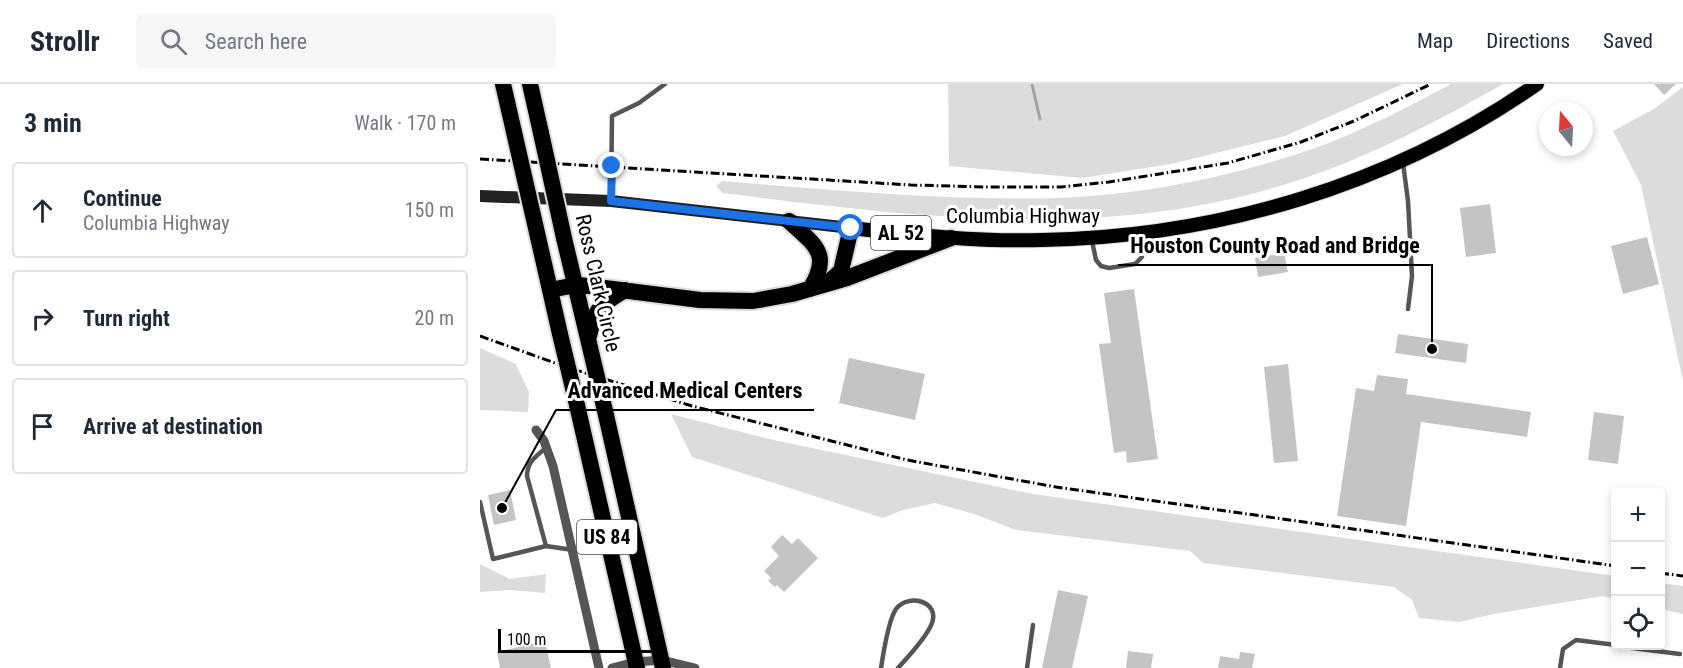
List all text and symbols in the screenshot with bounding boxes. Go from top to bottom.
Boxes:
search box [136,14,556,68]
text: Strollr [30,25,100,58]
icon: search [157,25,190,58]
text: Search here [205,29,307,54]
text: Map [1417,29,1453,53]
text: Directions [1486,29,1570,53]
text: Saved [1603,29,1653,53]
north arrow [1539,102,1593,156]
text: 3 min [24,108,82,138]
text: Walk · 170 m [355,111,456,135]
route end [598,152,624,178]
text: Continue [83,186,162,211]
icon: ahead [26,194,59,227]
text: 150 m [405,198,454,222]
street label: Columbia Highway [946,204,1100,228]
text: Columbia Highway [83,211,230,235]
street label: Ross Clark Circle [571,212,626,354]
route start [837,214,863,240]
road number: AL 52 [871,216,931,250]
callout: Houston County Road and Bridge [1118,225,1432,265]
text: Houston County Road and Bridge [1130,233,1420,258]
icon: right [26,302,59,335]
text: Turn right [83,306,170,331]
text: 20 m [415,306,454,330]
callout: Advanced Medical Centers [556,370,814,410]
text: Advanced Medical Centers [568,378,802,403]
icon: arrive [26,410,59,443]
text: Arrive at destination [83,414,263,439]
map controls [1611,488,1665,650]
button: + [1611,488,1665,542]
road number: US 84 [577,520,637,554]
button: − [1611,542,1665,596]
button: locate [1611,596,1665,650]
scale bar [498,626,657,654]
text: 100 m [507,630,546,649]

